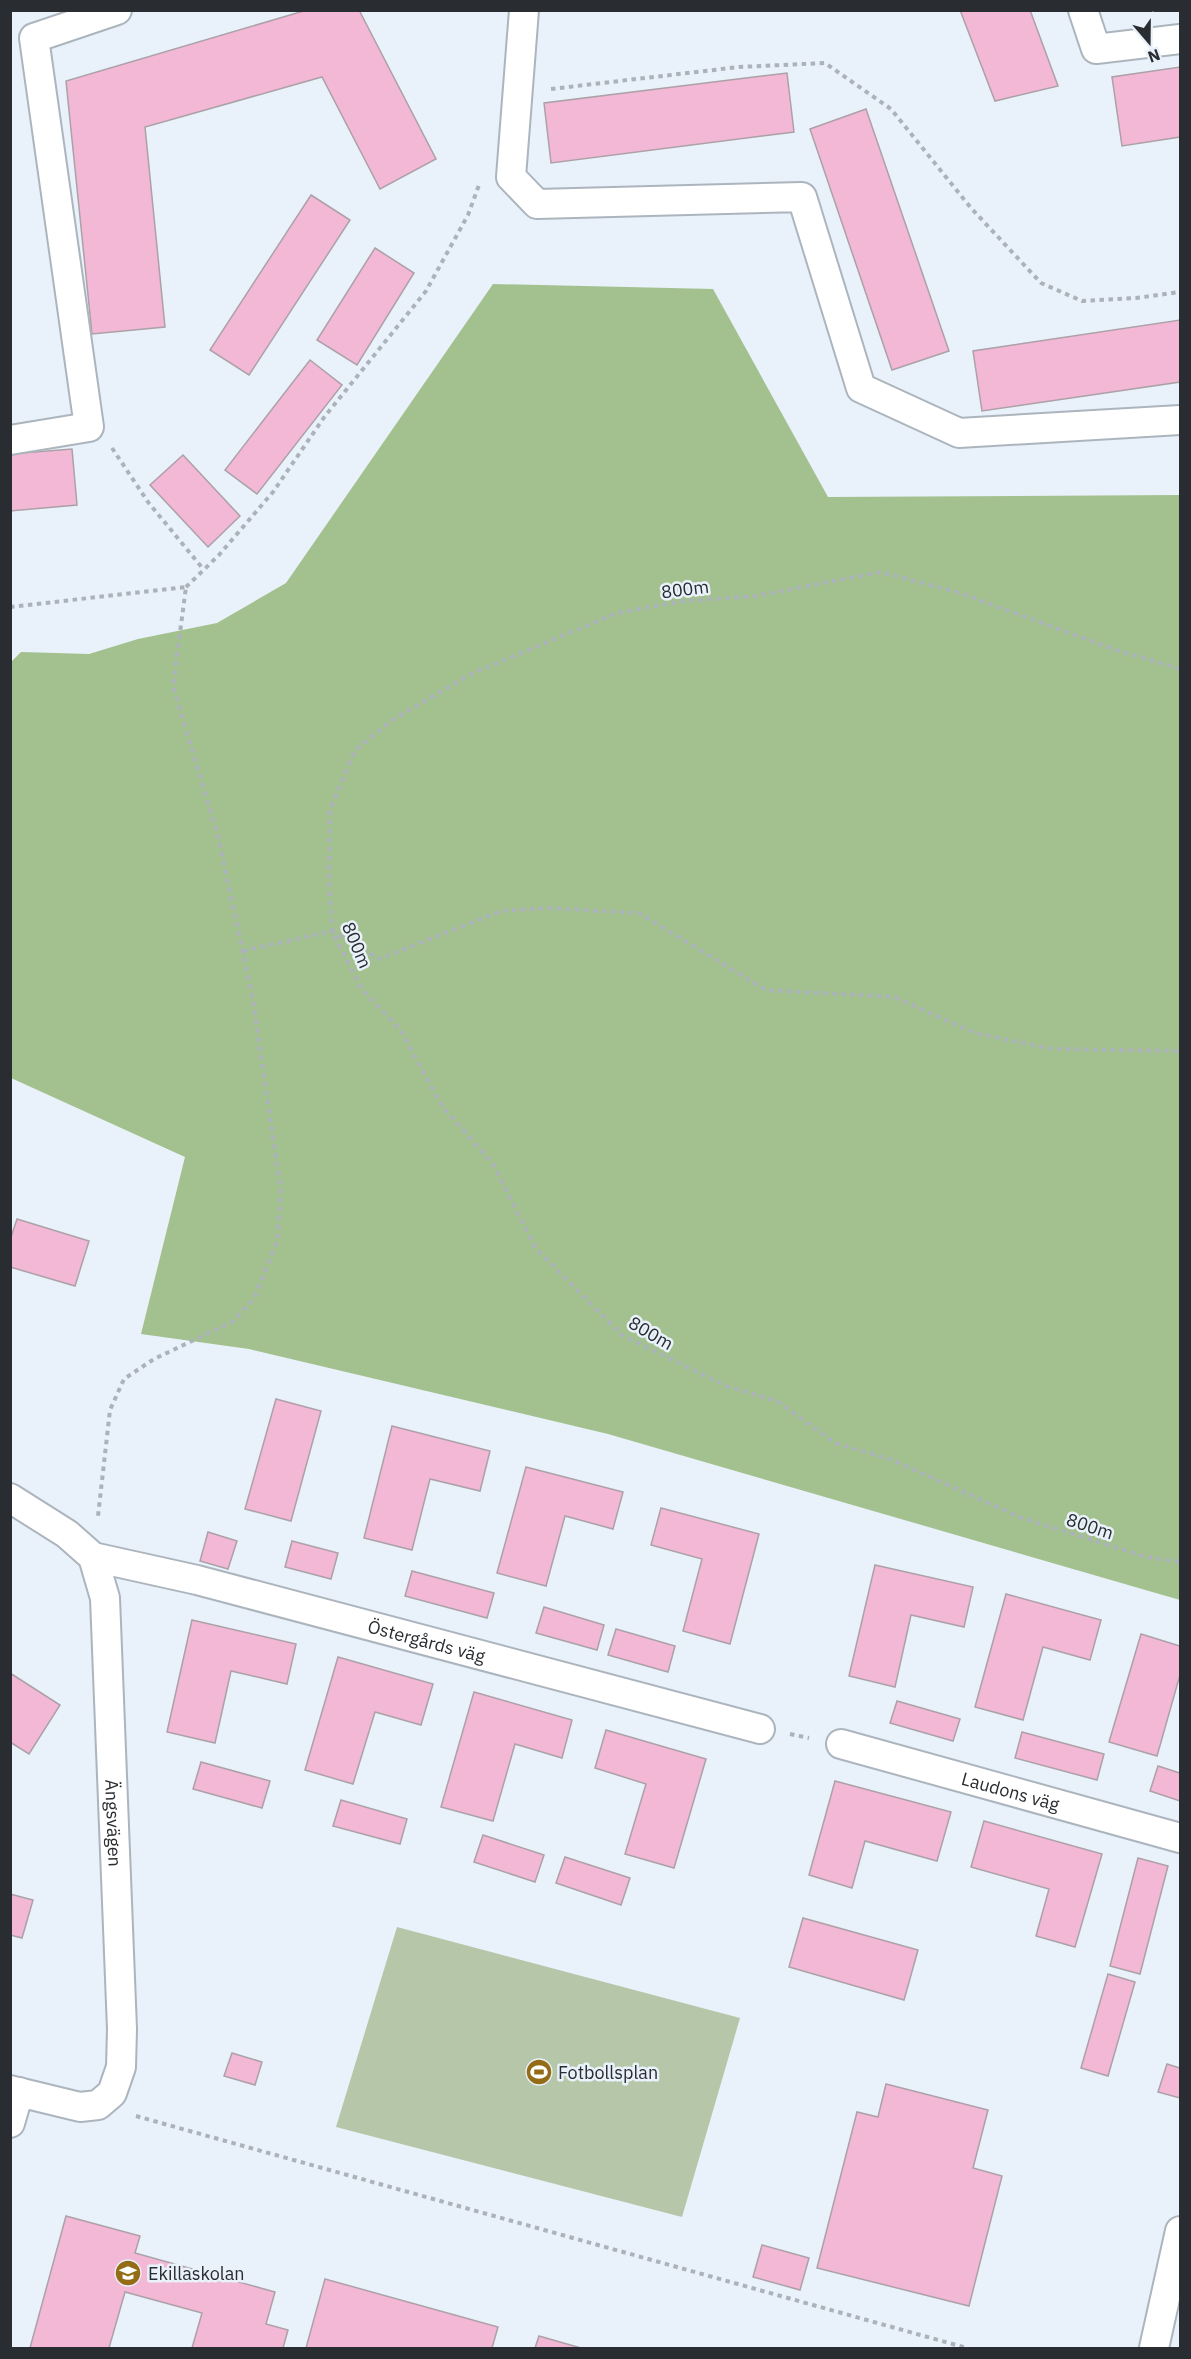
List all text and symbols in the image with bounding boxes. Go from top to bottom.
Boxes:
north arrow [1119,12,1179,72]
text: N [1145,45,1163,67]
street label: 800m [660,575,710,603]
street label: 800m [337,918,377,972]
street label: 800m [624,1311,678,1355]
street label: 800m [1064,1508,1116,1544]
street label: Östergårds väg [365,1614,488,1667]
street label: Laudons väg [959,1767,1063,1816]
street label: Ängsvägen [101,1779,127,1867]
sports icon: Fotbollsplan [524,2057,554,2087]
place label: Fotbollsplan [558,2061,658,2084]
school or university icon: Ekillaskolan [113,2258,143,2288]
place label: Ekillaskolan [148,2262,245,2285]

